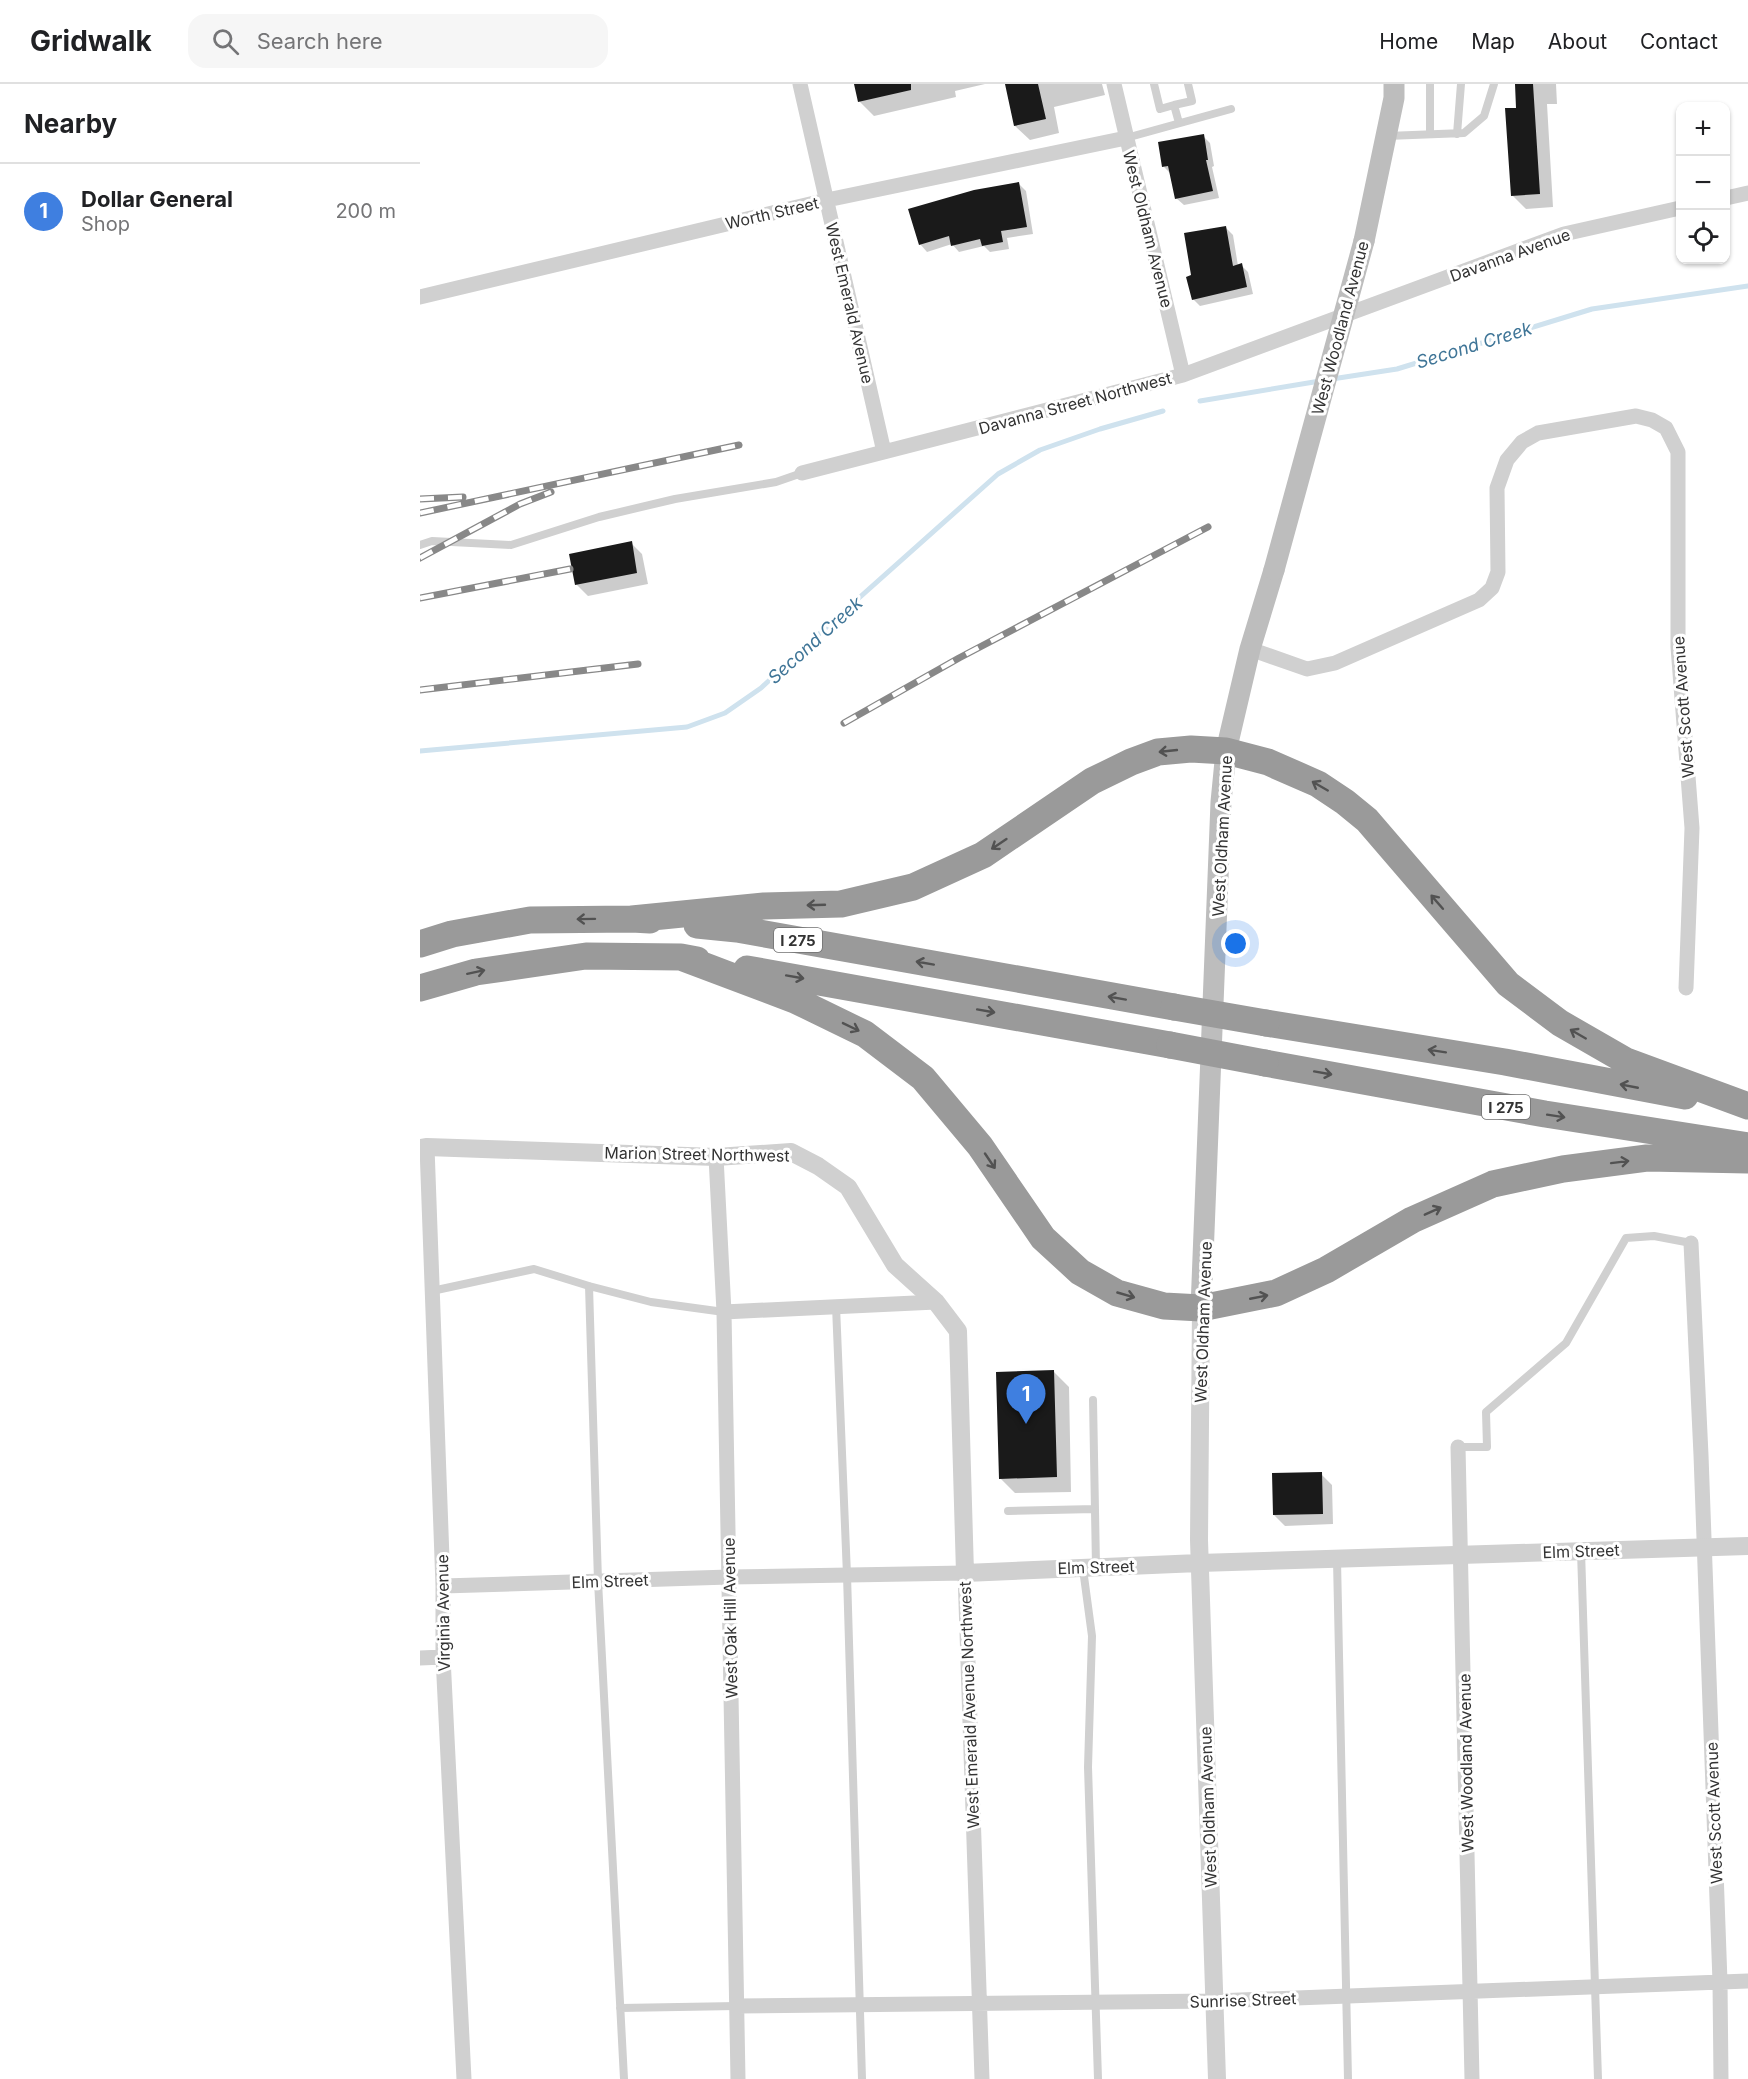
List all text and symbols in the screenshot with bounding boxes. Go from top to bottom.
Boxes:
search box [188,14,608,68]
text: Gridwalk [30,24,152,58]
icon: search [209,25,242,58]
text: Search here [257,28,382,54]
text: Home [1379,29,1438,54]
text: Map [1471,29,1515,54]
text: About [1548,29,1607,54]
text: Contact [1640,29,1718,54]
map controls [1676,102,1730,264]
button: + [1676,102,1730,156]
text: Nearby [24,108,117,139]
street label: West Oldham Avenue [1119,148,1177,310]
button: − [1676,156,1730,210]
text: Dollar General [81,186,233,212]
street label: Worth Street [723,193,821,233]
text: 1 [39,199,48,223]
text: 200 m [335,199,396,223]
button: locate [1676,210,1730,264]
text: Shop [81,212,130,236]
street label: West Emerald Avenue [822,220,878,386]
street label: Davanna Avenue [1447,224,1573,286]
street label: West Woodland Avenue [1307,239,1373,417]
water label: Second Creek [1414,317,1535,373]
street label: Davanna Street Northwest [976,368,1174,438]
water label: Second Creek [763,591,867,688]
street label: West Scott Avenue [1668,635,1698,779]
one-way arrow [1159,746,1179,757]
street label: West Oldham Avenue [1208,755,1236,917]
one-way arrow [1312,780,1329,792]
one-way arrow [991,838,1007,850]
one-way arrow [1430,895,1444,910]
one-way arrow [806,899,826,911]
one-way arrow [577,914,597,925]
road number: I 275 [774,928,822,952]
your location [1221,929,1250,958]
one-way arrow [915,957,935,968]
one-way arrow [466,966,486,977]
one-way arrow [784,972,804,983]
one-way arrow [1107,992,1127,1003]
one-way arrow [976,1006,996,1017]
one-way arrow [842,1022,860,1034]
one-way arrow [1570,1028,1588,1039]
one-way arrow [1427,1045,1447,1056]
one-way arrow [1312,1068,1332,1079]
one-way arrow [1619,1080,1639,1091]
road number: I 275 [1482,1095,1530,1119]
one-way arrow [1545,1111,1565,1122]
street label: Marion Street Northwest [604,1142,790,1166]
one-way arrow [984,1152,996,1169]
one-way arrow [1610,1156,1629,1167]
one-way arrow [1423,1205,1441,1216]
street label: West Oldham Avenue [1190,1241,1216,1403]
one-way arrow [1116,1290,1135,1301]
one-way arrow [1248,1291,1268,1302]
pin: 1 [1006,1374,1046,1424]
street label: West Oak Hill Avenue [719,1537,741,1699]
street label: Elm Street [1542,1540,1620,1562]
street label: Virginia Avenue [432,1554,454,1672]
street label: Elm Street [1057,1556,1135,1578]
street label: Elm Street [571,1570,649,1592]
street label: West Emerald Avenue Northwest [955,1581,983,1829]
street label: West Woodland Avenue [1454,1673,1478,1853]
street label: West Oldham Avenue [1195,1726,1221,1888]
street label: West Scott Avenue [1702,1742,1726,1884]
street label: Sunrise Street [1189,1988,1297,2012]

